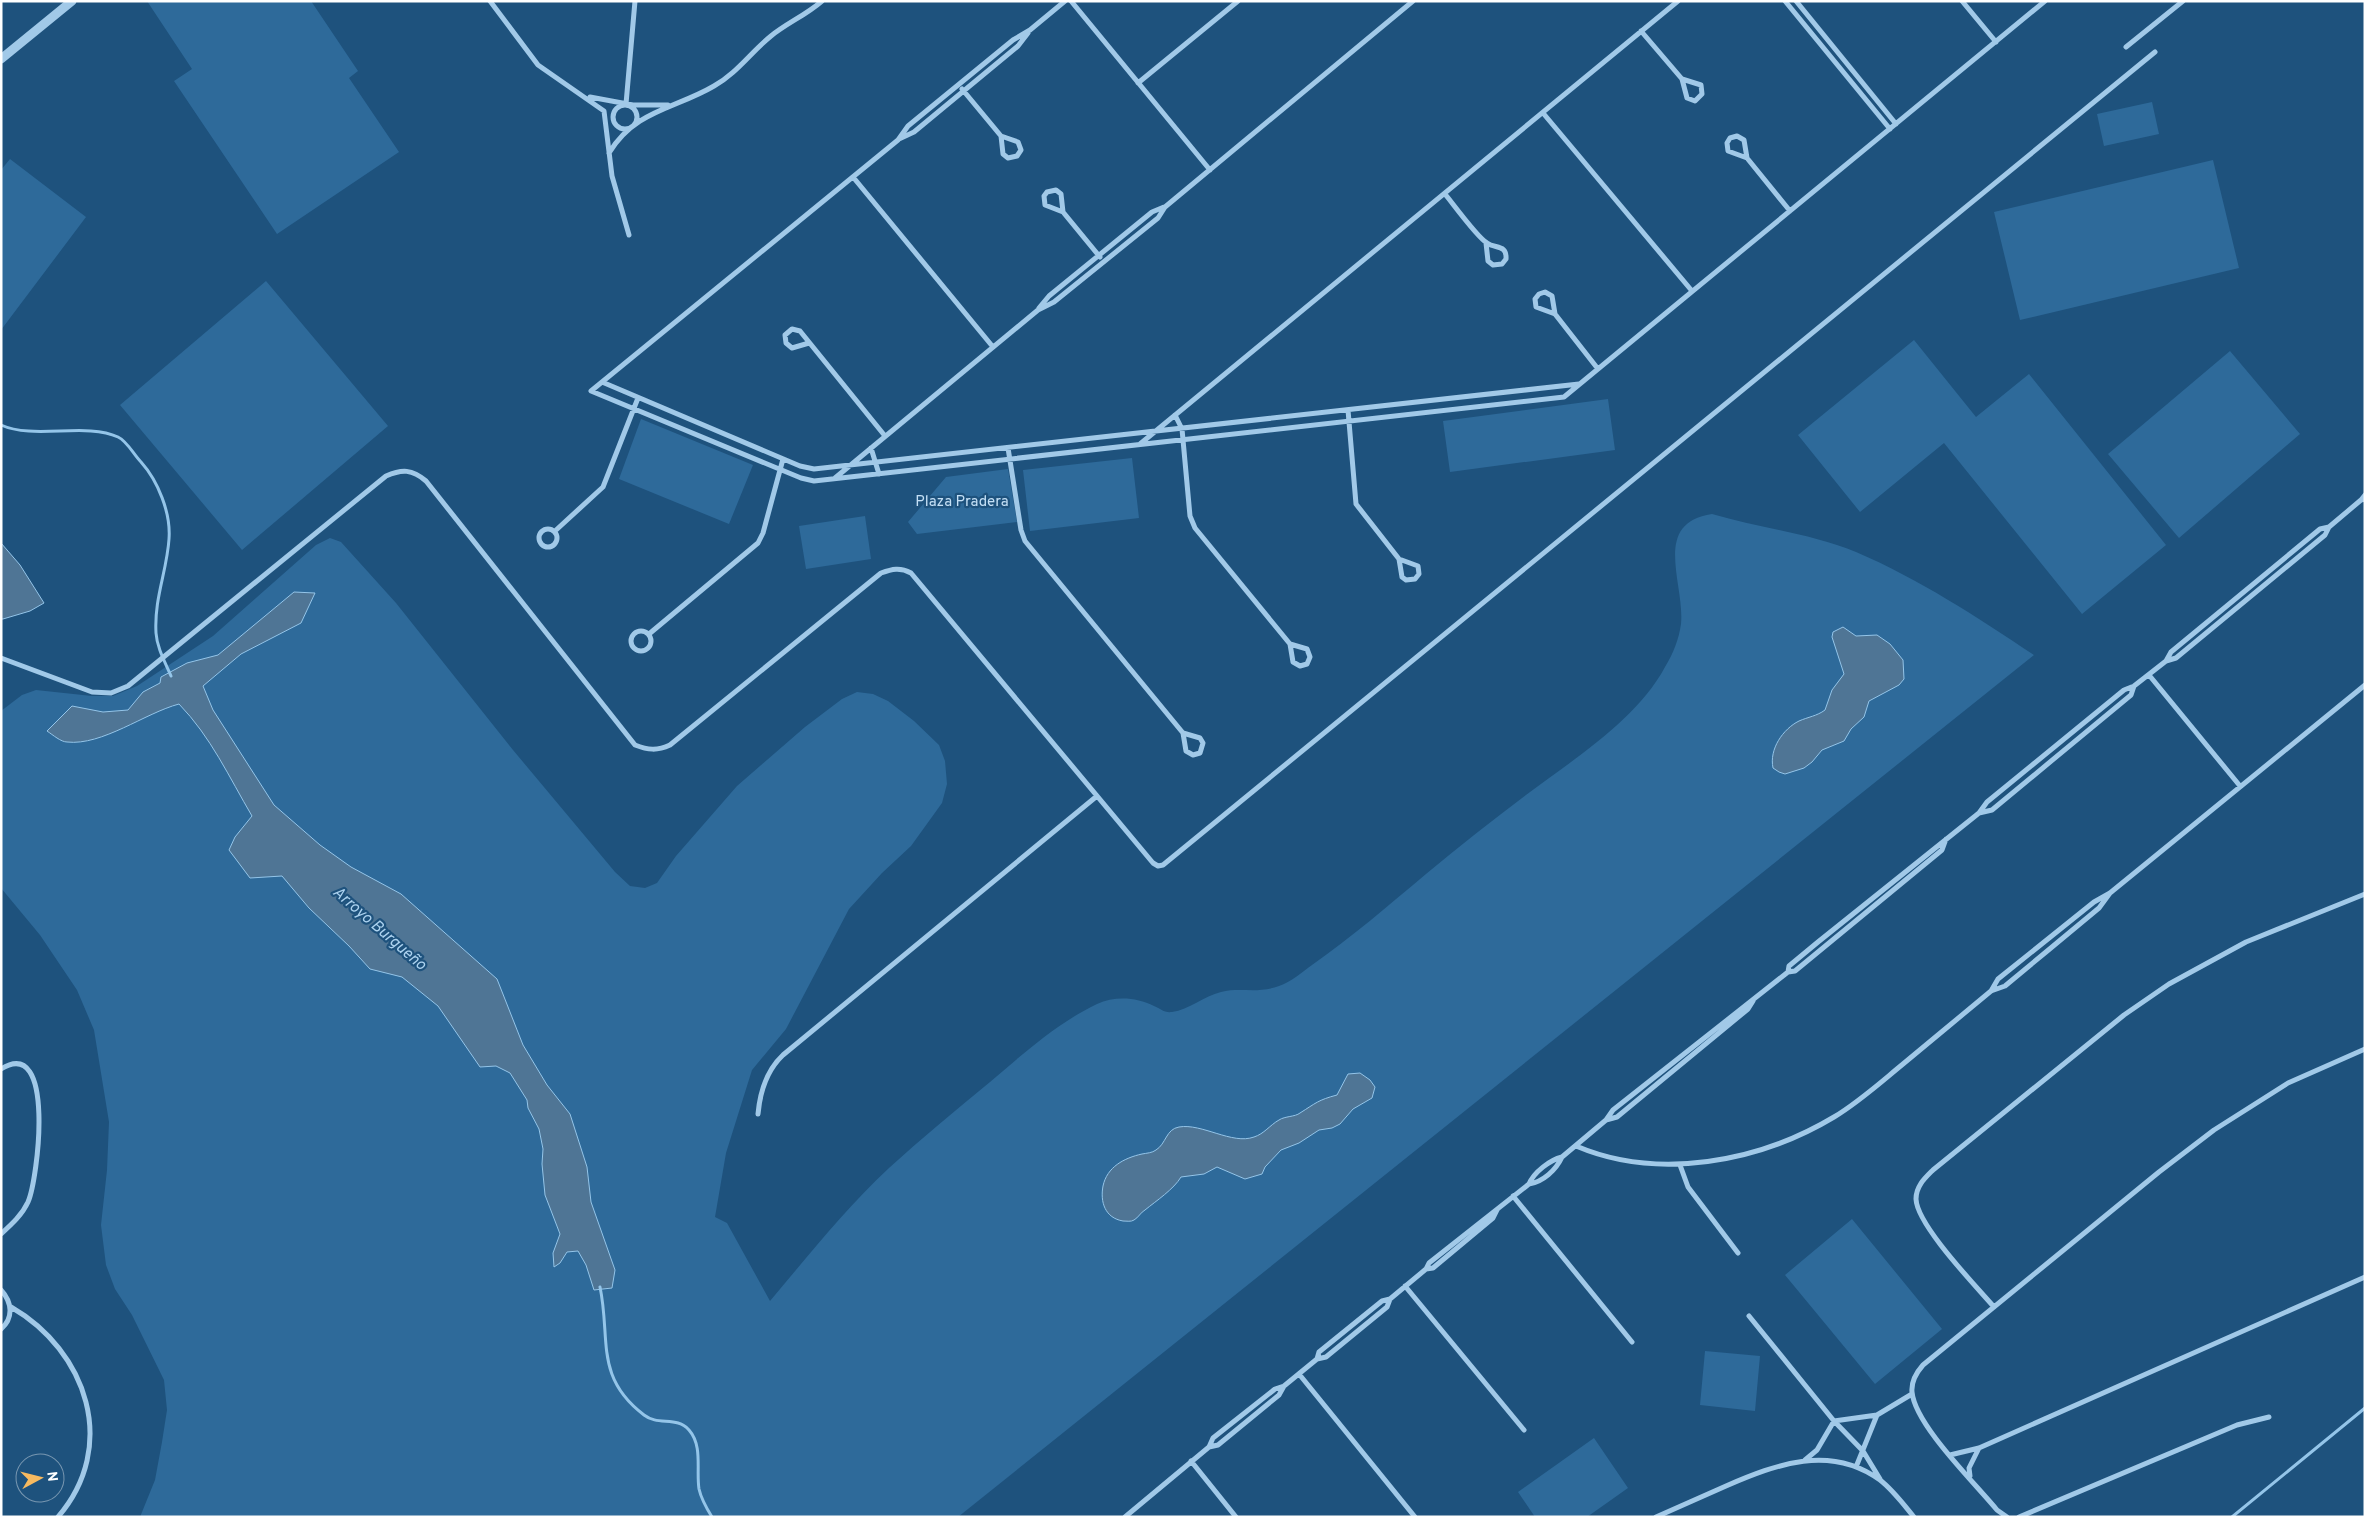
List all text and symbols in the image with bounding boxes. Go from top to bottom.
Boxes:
park label: Plaza Pradera [915,493,1009,512]
water label: Arroyo Burgueño [328,883,430,976]
north arrow [15,1453,65,1503]
text: N [42,1471,60,1483]

